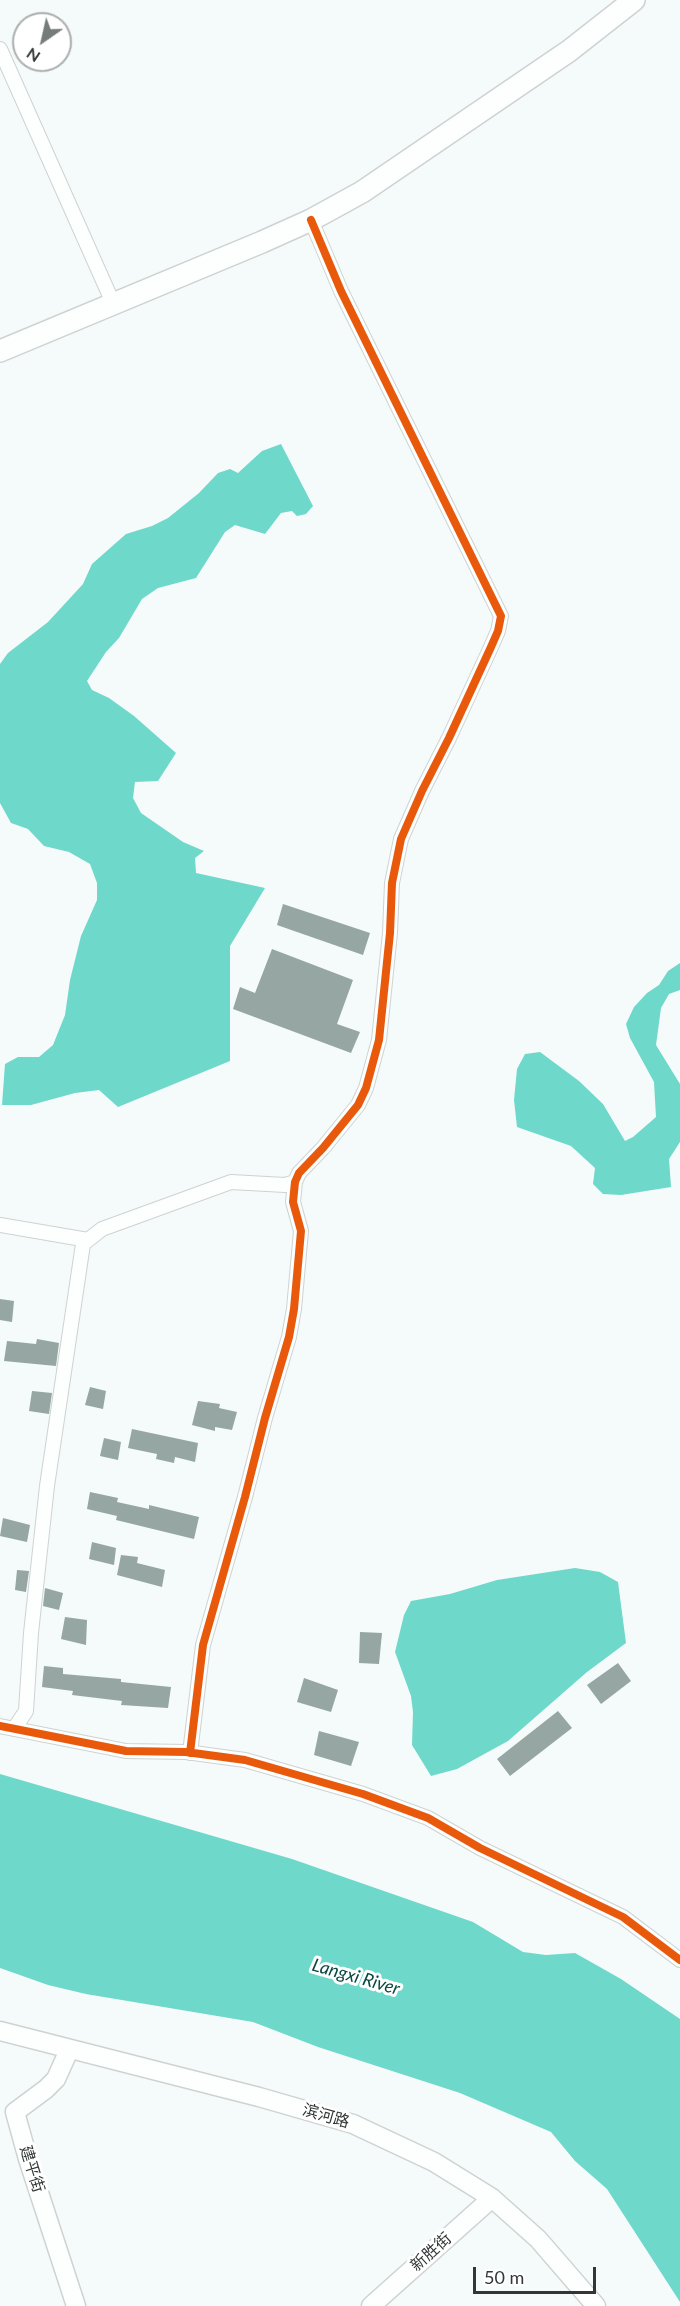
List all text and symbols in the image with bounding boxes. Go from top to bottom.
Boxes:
north arrow [12,12,72,72]
text: N [22,44,43,67]
water label: Langxi River [310,1954,402,2000]
street label: 滨河路 [300,2100,352,2132]
street label: 建平街 [16,2143,48,2195]
street label: 新胜街 [407,2229,455,2275]
scale bar [476,2255,599,2293]
text: 50 m [484,2266,524,2288]

